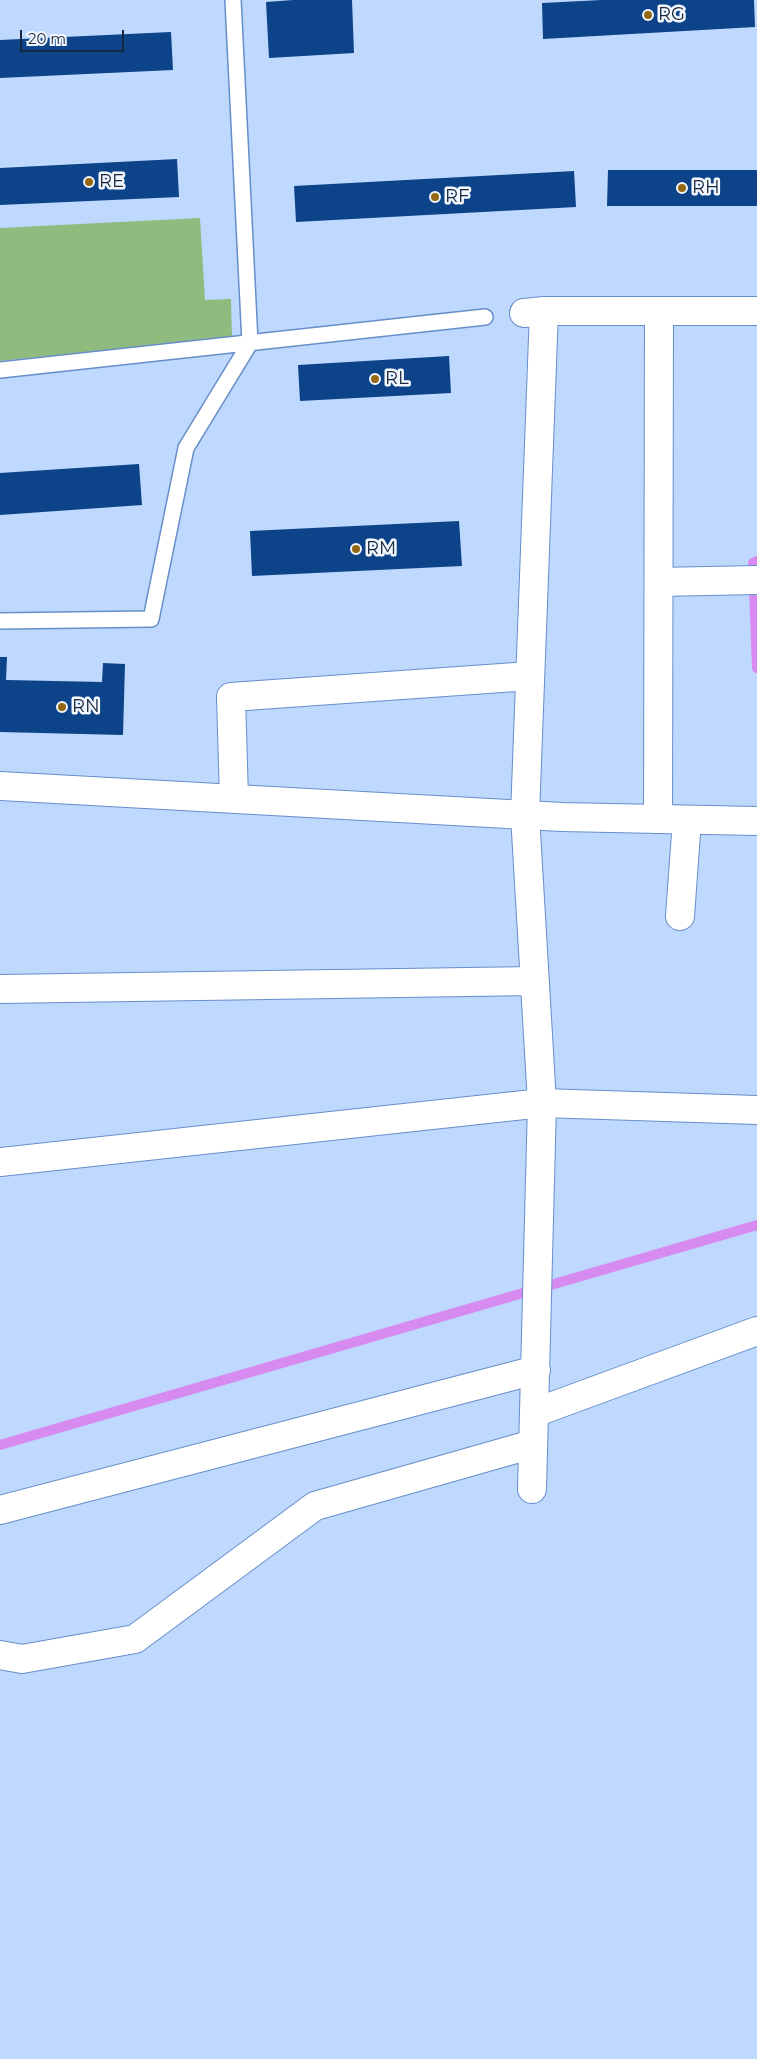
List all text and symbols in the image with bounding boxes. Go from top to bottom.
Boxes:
place label: RG [658,4,685,26]
marker: RG [642,9,654,21]
scale bar [22,20,126,52]
text: 20 m [28,29,66,48]
place label: RE [99,171,124,193]
marker: RE [83,176,95,188]
place label: RH [692,177,720,199]
marker: RH [676,182,688,194]
place label: RF [445,186,469,208]
marker: RF [429,191,441,203]
place label: RL [385,368,409,390]
marker: RL [369,373,381,385]
place label: RM [366,538,396,560]
marker: RM [350,543,362,555]
place label: RN [72,696,100,718]
marker: RN [56,701,68,713]

